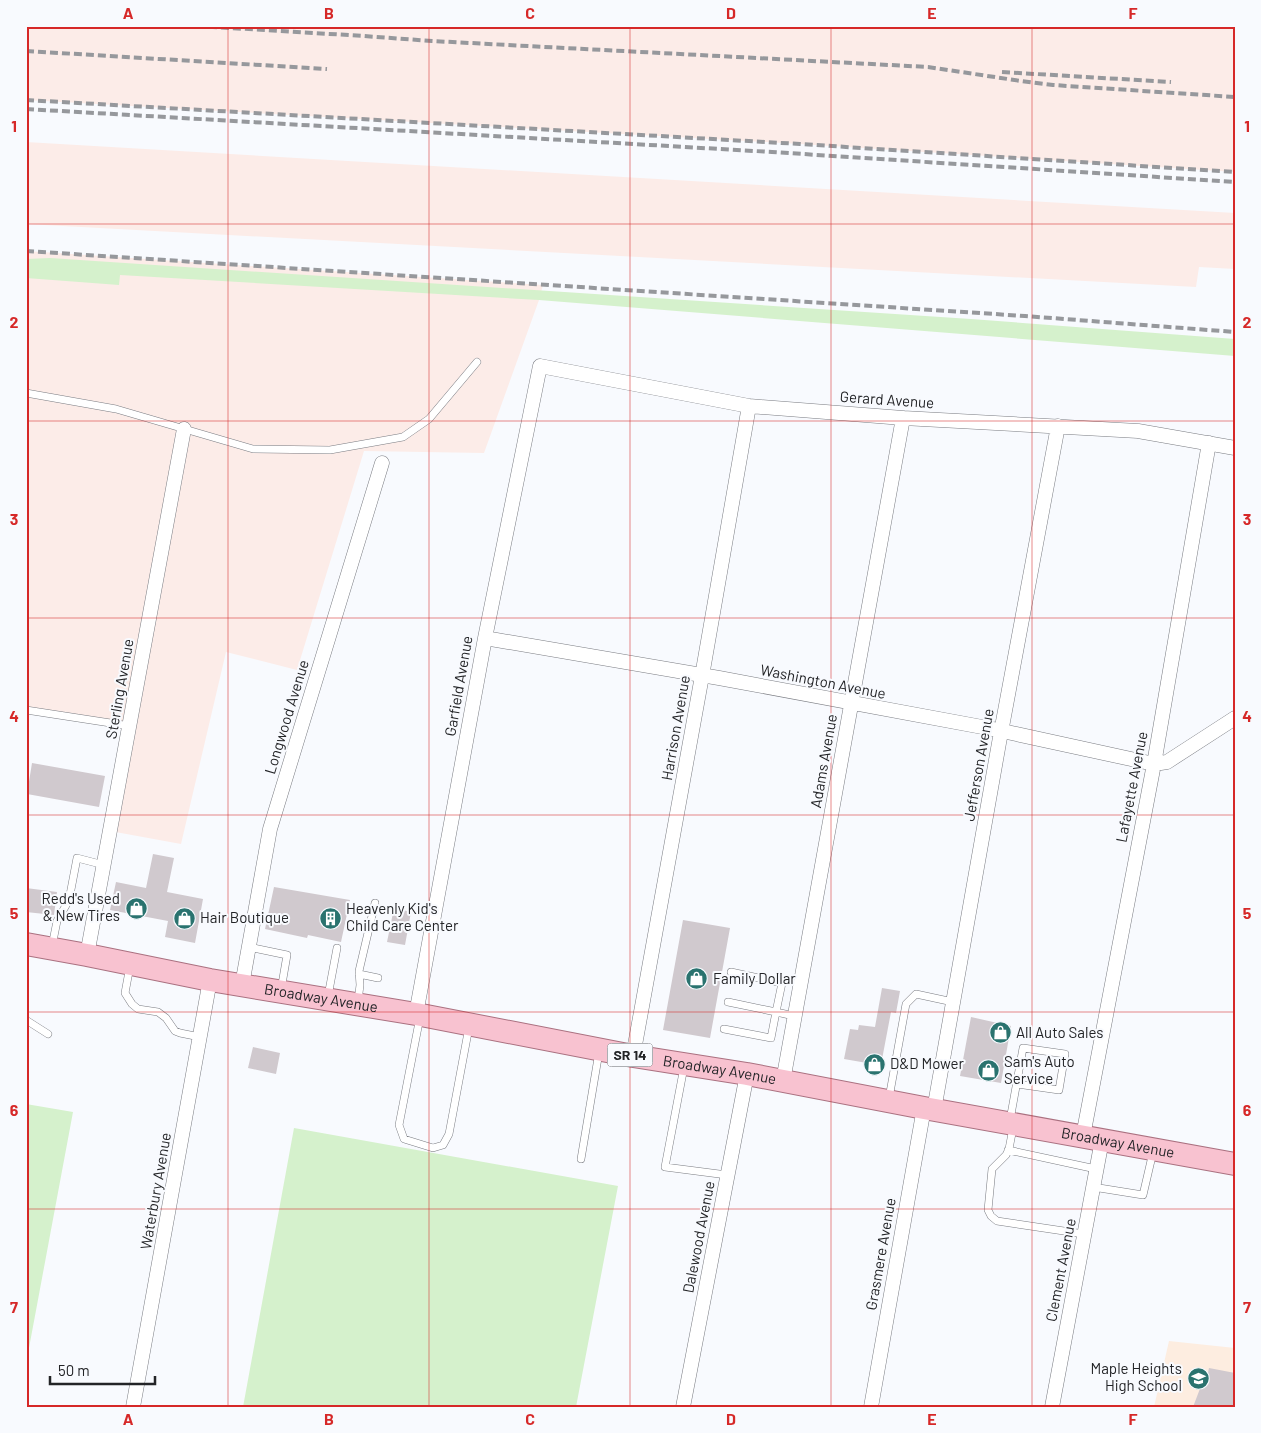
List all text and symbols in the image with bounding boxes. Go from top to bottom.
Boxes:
text: A [123,3,134,22]
text: B [324,3,334,22]
text: C [525,3,535,22]
text: D [726,3,736,22]
text: E [927,3,937,22]
text: F [1129,3,1138,22]
text: 1 [11,116,17,135]
text: 1 [1244,116,1250,135]
text: 2 [10,312,19,331]
text: 2 [1243,312,1252,331]
street label: Gerard Avenue [839,387,935,411]
text: 3 [10,509,18,528]
text: 3 [1243,509,1251,528]
street label: Garfield Avenue [440,634,476,737]
street label: Sterling Avenue [101,637,137,740]
street label: Longwood Avenue [260,657,312,776]
street label: Washington Avenue [759,660,888,702]
street label: Harrison Avenue [657,674,693,782]
text: 4 [9,706,19,725]
text: 4 [1242,706,1252,725]
street label: Jefferson Avenue [959,707,997,823]
street label: Adams Avenue [806,712,840,809]
street label: Lafayette Avenue [1111,730,1151,844]
place label: Redd's Used & New Tires [42,889,120,924]
shop icon: Redd's Used & New Tires [124,896,148,920]
place label: Heavenly Kid's Child Care Center [346,899,459,934]
text: 5 [10,903,19,922]
text: 5 [1243,903,1252,922]
shop icon: Hair Boutique [172,906,196,930]
building icon: Heavenly Kid's Child Care Center [318,906,342,930]
place label: Hair Boutique [200,908,289,926]
shop icon: Family Dollar [685,967,709,991]
place label: Family Dollar [713,969,796,987]
street label: Broadway Avenue [263,979,379,1016]
shop icon: All Auto Sales [988,1021,1012,1045]
place label: All Auto Sales [1016,1023,1103,1041]
road number: SR 14 [608,1044,652,1066]
street label: Broadway Avenue [662,1051,778,1087]
shop icon: D&D Mower [862,1052,886,1076]
place label: Sam's Auto Service [1004,1052,1075,1087]
place label: D&D Mower [890,1054,965,1072]
shop icon: Sam's Auto Service [976,1059,1000,1083]
text: 6 [10,1100,19,1119]
text: 6 [1243,1100,1252,1119]
street label: Broadway Avenue [1060,1123,1176,1161]
street label: Waterbury Avenue [136,1131,174,1251]
street label: Dalewood Avenue [678,1179,718,1294]
street label: Grasmere Avenue [861,1196,899,1311]
street label: Clement Avenue [1041,1217,1079,1323]
text: 7 [10,1297,18,1316]
text: 7 [1243,1297,1251,1316]
scale bar [50,1353,155,1385]
place label: Maple Heights High School [1090,1359,1182,1394]
text: 50 m [58,1361,90,1379]
school or university icon: Maple Heights High School [1186,1366,1210,1390]
text: A [123,1409,134,1428]
text: B [324,1409,334,1428]
text: C [525,1409,535,1428]
text: D [726,1409,736,1428]
text: E [927,1409,937,1428]
text: F [1129,1409,1138,1428]

